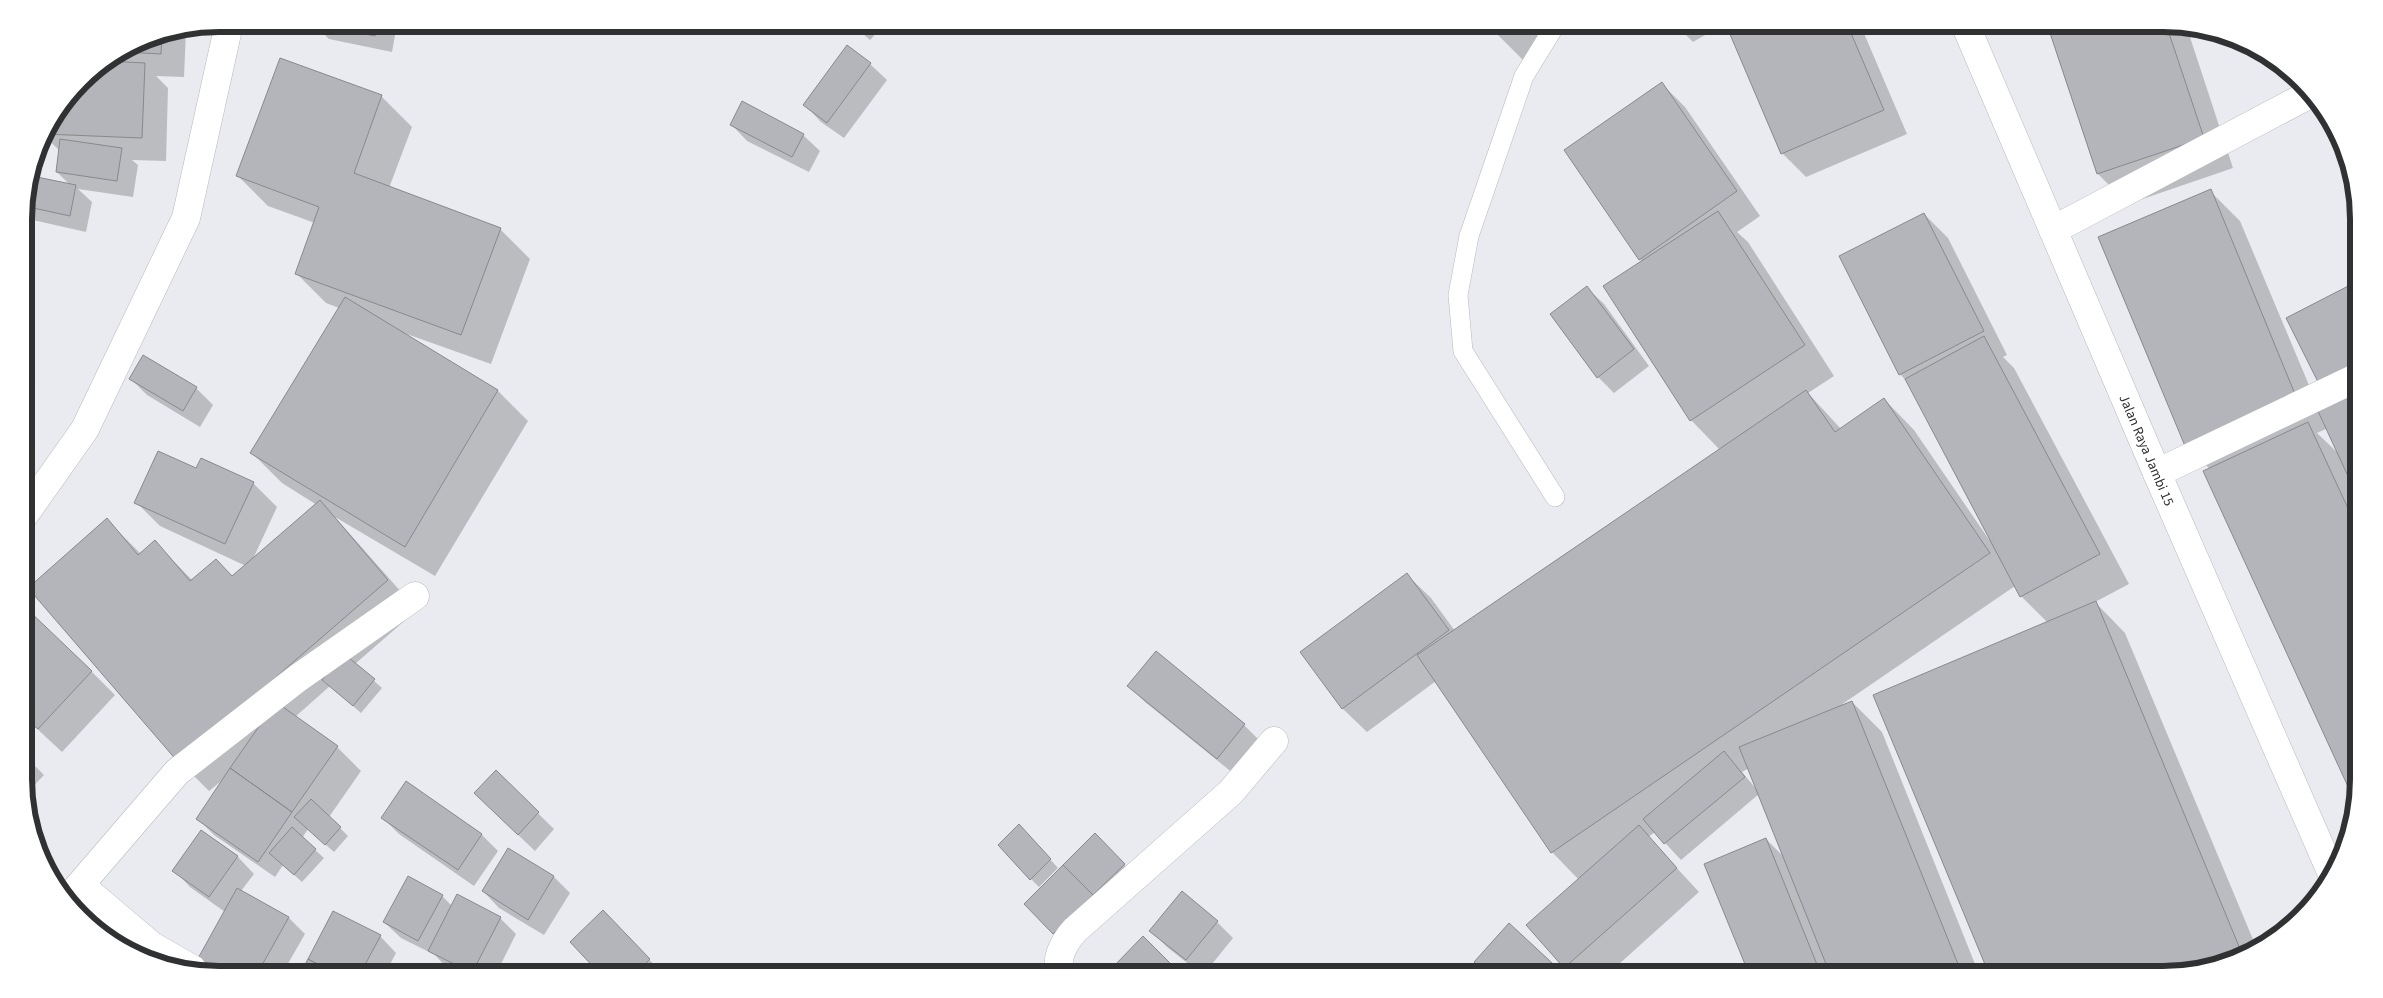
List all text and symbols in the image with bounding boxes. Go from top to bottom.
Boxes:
street label: Jalan Raya Jambi 15 [2114,392,2179,509]

